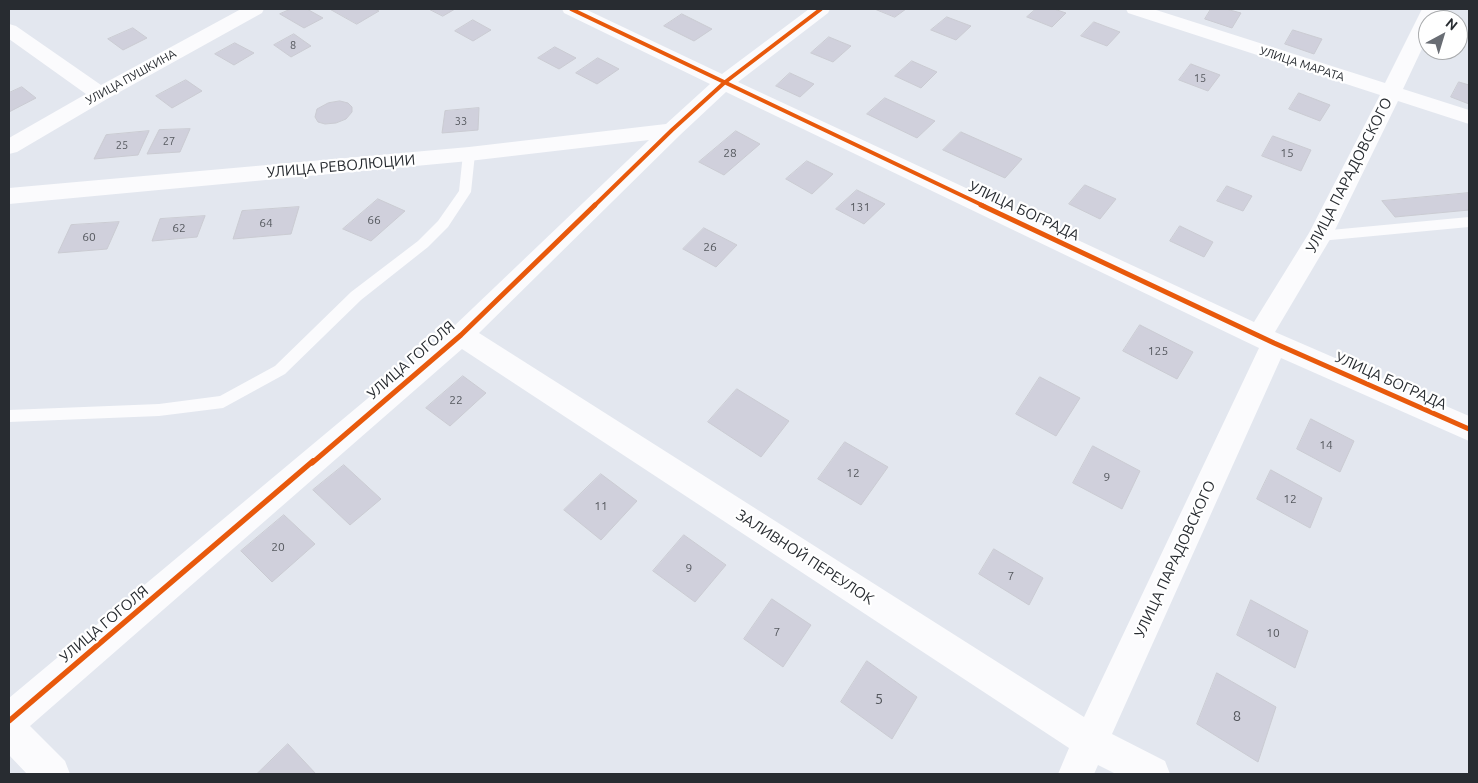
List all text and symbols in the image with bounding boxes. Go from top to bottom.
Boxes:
north arrow [1418,10,1468,60]
text: N [1443,15,1461,34]
house number: 8 [290,38,296,52]
street label: УЛИЦА МАРАТА [1258,43,1346,85]
street label: УЛИЦА ПУШКИНА [83,46,179,108]
house number: 15 [1194,71,1206,85]
street label: УЛИЦА ПАРАДОВСКОГО [1302,95,1396,255]
house number: 33 [455,114,467,128]
house number: 27 [163,134,175,148]
house number: 25 [116,138,128,152]
house number: 28 [723,146,737,160]
house number: 15 [1280,146,1294,160]
street label: УЛИЦА РЕВОЛЮЦИИ [266,151,416,181]
street label: УЛИЦА БОГРАДА [966,177,1082,245]
house number: 131 [850,200,870,214]
house number: 66 [367,213,381,227]
house number: 64 [259,216,273,230]
house number: 62 [172,221,186,235]
house number: 60 [82,230,96,244]
house number: 26 [703,240,717,254]
street label: УЛИЦА ГОГОЛЯ [364,317,458,403]
house number: 125 [1148,344,1168,358]
street label: УЛИЦА БОГРАДА [1332,348,1450,414]
house number: 22 [449,393,463,407]
house number: 14 [1319,438,1333,452]
house number: 12 [846,466,860,480]
house number: 9 [1104,470,1110,484]
street label: УЛИЦА ПАРАДОВСКОГО [1131,477,1219,641]
house number: 12 [1283,492,1297,506]
house number: 11 [594,499,608,513]
street label: ЗАЛИВНОЙ ПЕРЕУЛОК [733,506,877,608]
house number: 20 [271,540,285,554]
house number: 9 [686,561,692,575]
house number: 7 [1008,569,1014,583]
street label: УЛИЦА ГОГОЛЯ [56,582,152,666]
house number: 7 [774,625,780,639]
house number: 10 [1266,626,1280,640]
house number: 5 [875,690,883,708]
house number: 8 [1233,707,1241,725]

